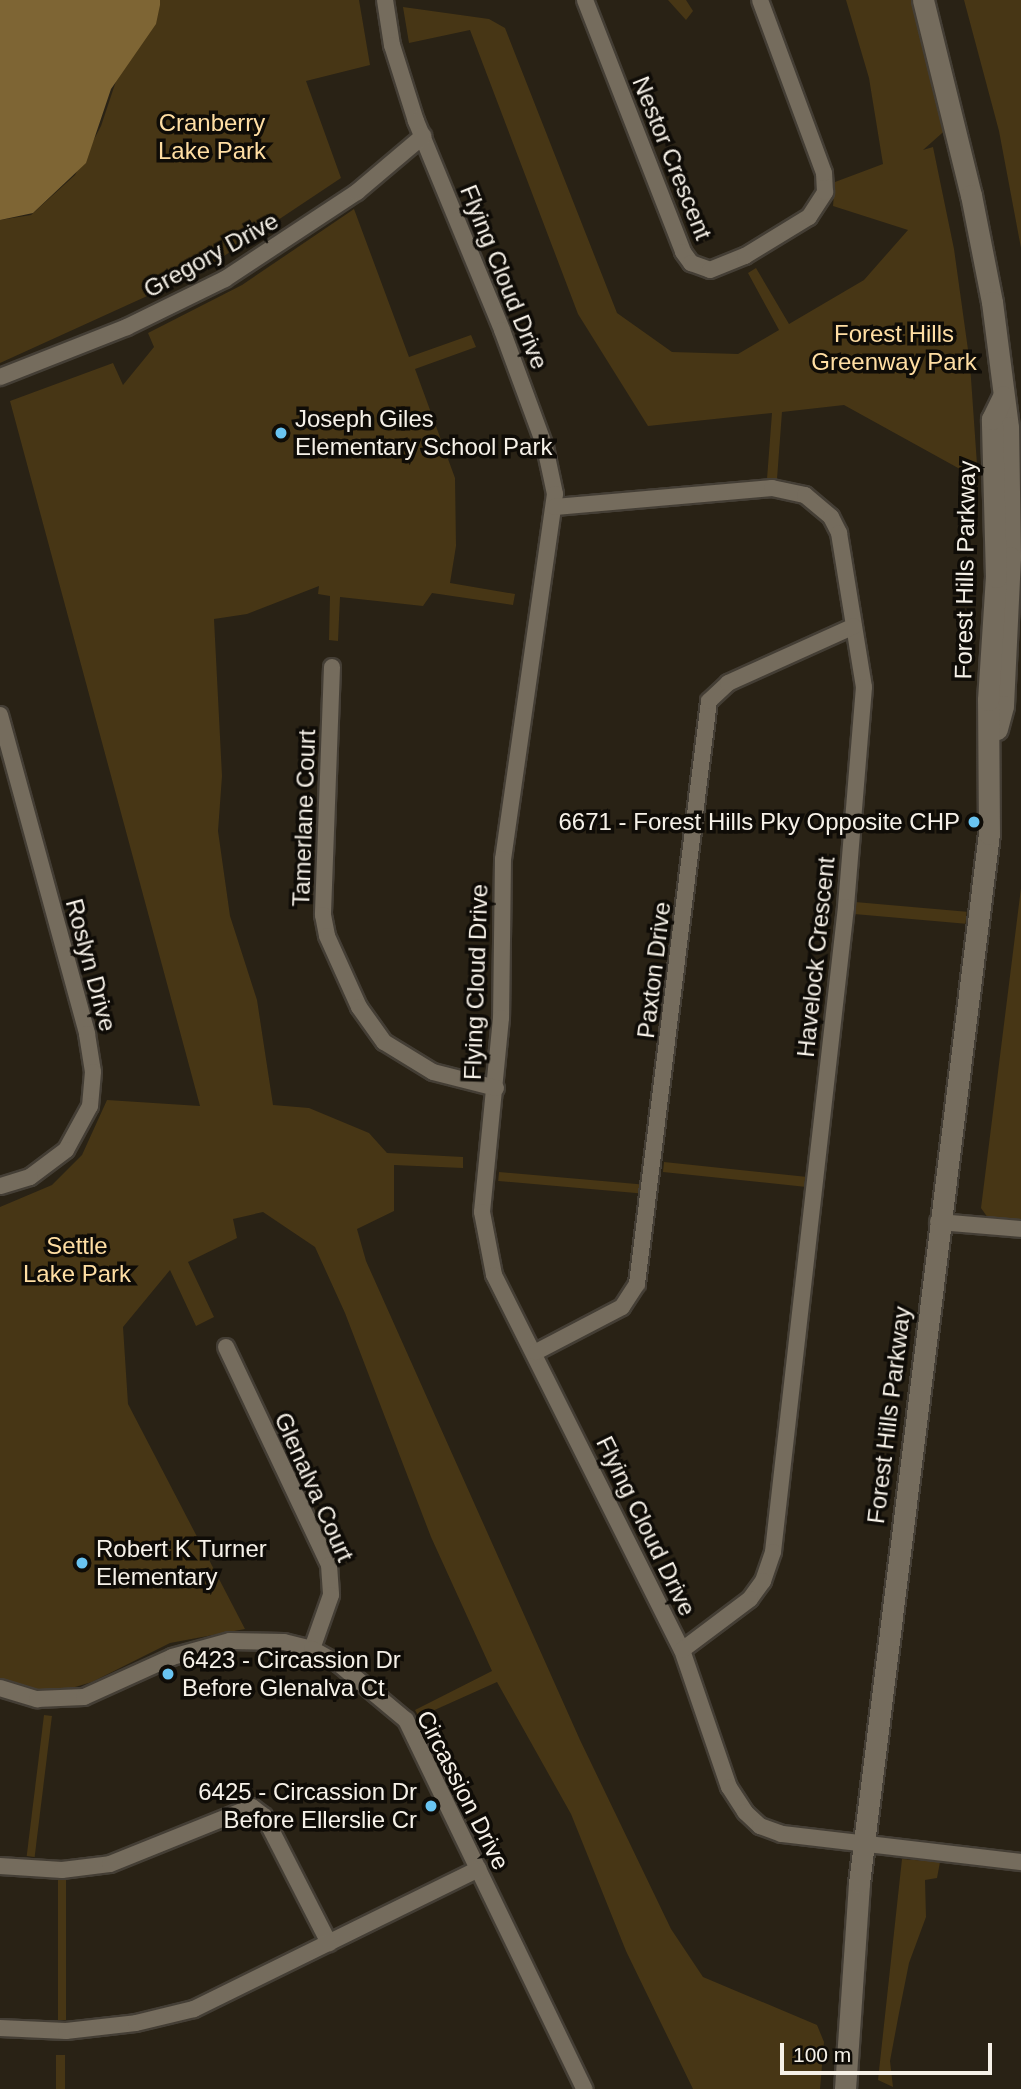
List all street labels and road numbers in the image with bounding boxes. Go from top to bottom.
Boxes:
street label: Nestor Crescent [626,72,718,244]
street label: Flying Cloud Drive [454,181,554,373]
street label: Gregory Drive [139,206,283,304]
street label: Forest Hills Parkway [949,460,981,680]
street label: Tamerlane Court [287,729,321,907]
street label: Havelock Crescent [791,855,841,1059]
street label: Flying Cloud Drive [458,884,494,1080]
street label: Roslyn Drive [59,896,123,1034]
street label: Paxton Drive [631,900,677,1040]
street label: Forest Hills Parkway [861,1305,917,1525]
street label: Glenalva Court [268,1408,360,1566]
street label: Flying Cloud Drive [590,1432,702,1620]
street label: Circassion Drive [411,1706,515,1874]

